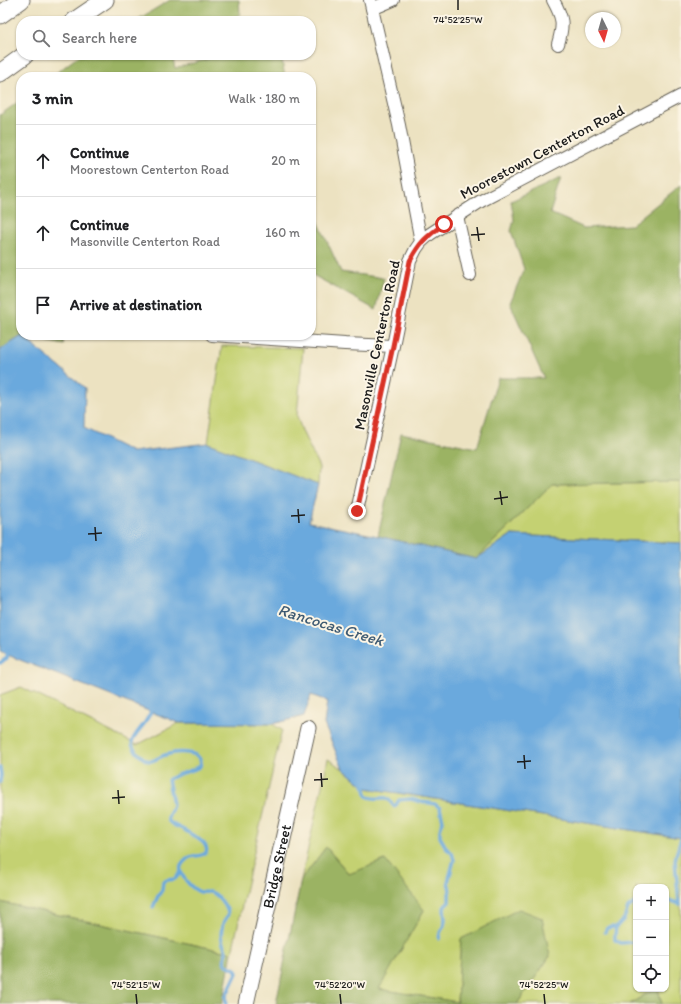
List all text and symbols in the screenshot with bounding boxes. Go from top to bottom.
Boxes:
north arrow [585,12,621,48]
text: 74°52'25"W [434,13,483,26]
search box [16,16,316,60]
icon: search [30,27,52,49]
text: Search here [62,29,137,47]
text: 3 min [32,88,73,108]
text: Walk · 180 m [228,91,300,106]
street label: Moorestown Centerton Road [457,101,627,203]
text: Continue [70,144,129,162]
icon: ahead [32,150,54,172]
text: 20 m [271,153,300,168]
text: Moorestown Centerton Road [70,162,229,177]
route start [435,215,453,233]
text: Continue [70,216,129,234]
icon: ahead [32,222,54,244]
text: 160 m [265,225,300,240]
text: Masonville Centerton Road [70,234,220,249]
street label: Masonville Centerton Road [350,258,404,432]
icon: arrive [32,294,54,316]
text: Arrive at destination [70,296,202,314]
route end [348,502,366,520]
water label: Rancocas Creek [276,600,386,650]
street label: Bridge Street [259,822,295,910]
map controls [633,884,669,992]
button: + [633,884,669,920]
button: − [633,920,669,956]
button: locate [633,956,669,992]
text: 74°52'15"W [112,978,161,991]
text: 74°52'20"W [315,978,365,991]
text: 74°52'25"W [520,978,569,991]

